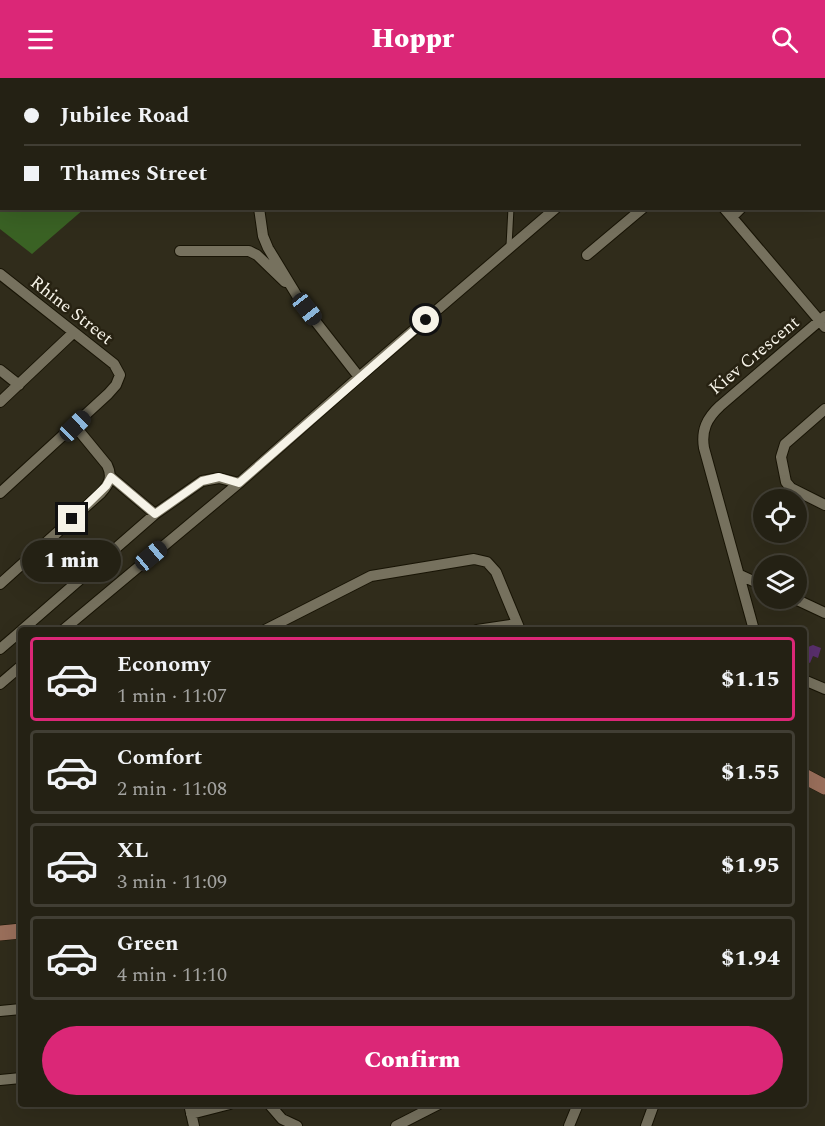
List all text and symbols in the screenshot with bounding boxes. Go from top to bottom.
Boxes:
text: Hoppr [371,18,454,60]
icon: menu [24,23,57,56]
icon: search [768,23,801,56]
text: Jubilee Road [60,99,189,132]
text: Thames Street [60,157,207,190]
street label: Rhine Street [24,269,119,351]
car [289,289,325,329]
route start [412,306,439,333]
street label: Kiev Crescent [703,309,806,401]
car [56,407,94,445]
map controls [753,489,807,609]
button: locate [753,489,807,543]
route end [58,505,85,532]
car [131,538,171,574]
callout: 1 min [22,540,122,582]
text: 1 min [44,546,99,576]
button: layers [753,555,807,609]
text: Economy [117,648,210,681]
icon: car [45,652,99,706]
text: $1.15 [721,663,780,696]
text: 1 min · 11:07 [117,681,227,711]
text: Comfort [117,741,202,774]
icon: car [45,745,99,799]
text: $1.55 [721,756,780,789]
text: 2 min · 11:08 [117,774,227,804]
text: XL [117,834,148,867]
icon: car [45,838,99,892]
text: $1.95 [721,849,780,882]
text: 3 min · 11:09 [117,867,227,897]
text: Green [117,927,179,960]
icon: car [45,931,99,985]
text: $1.94 [721,942,780,975]
text: 4 min · 11:10 [117,960,227,990]
button: Confirm [42,1026,783,1095]

